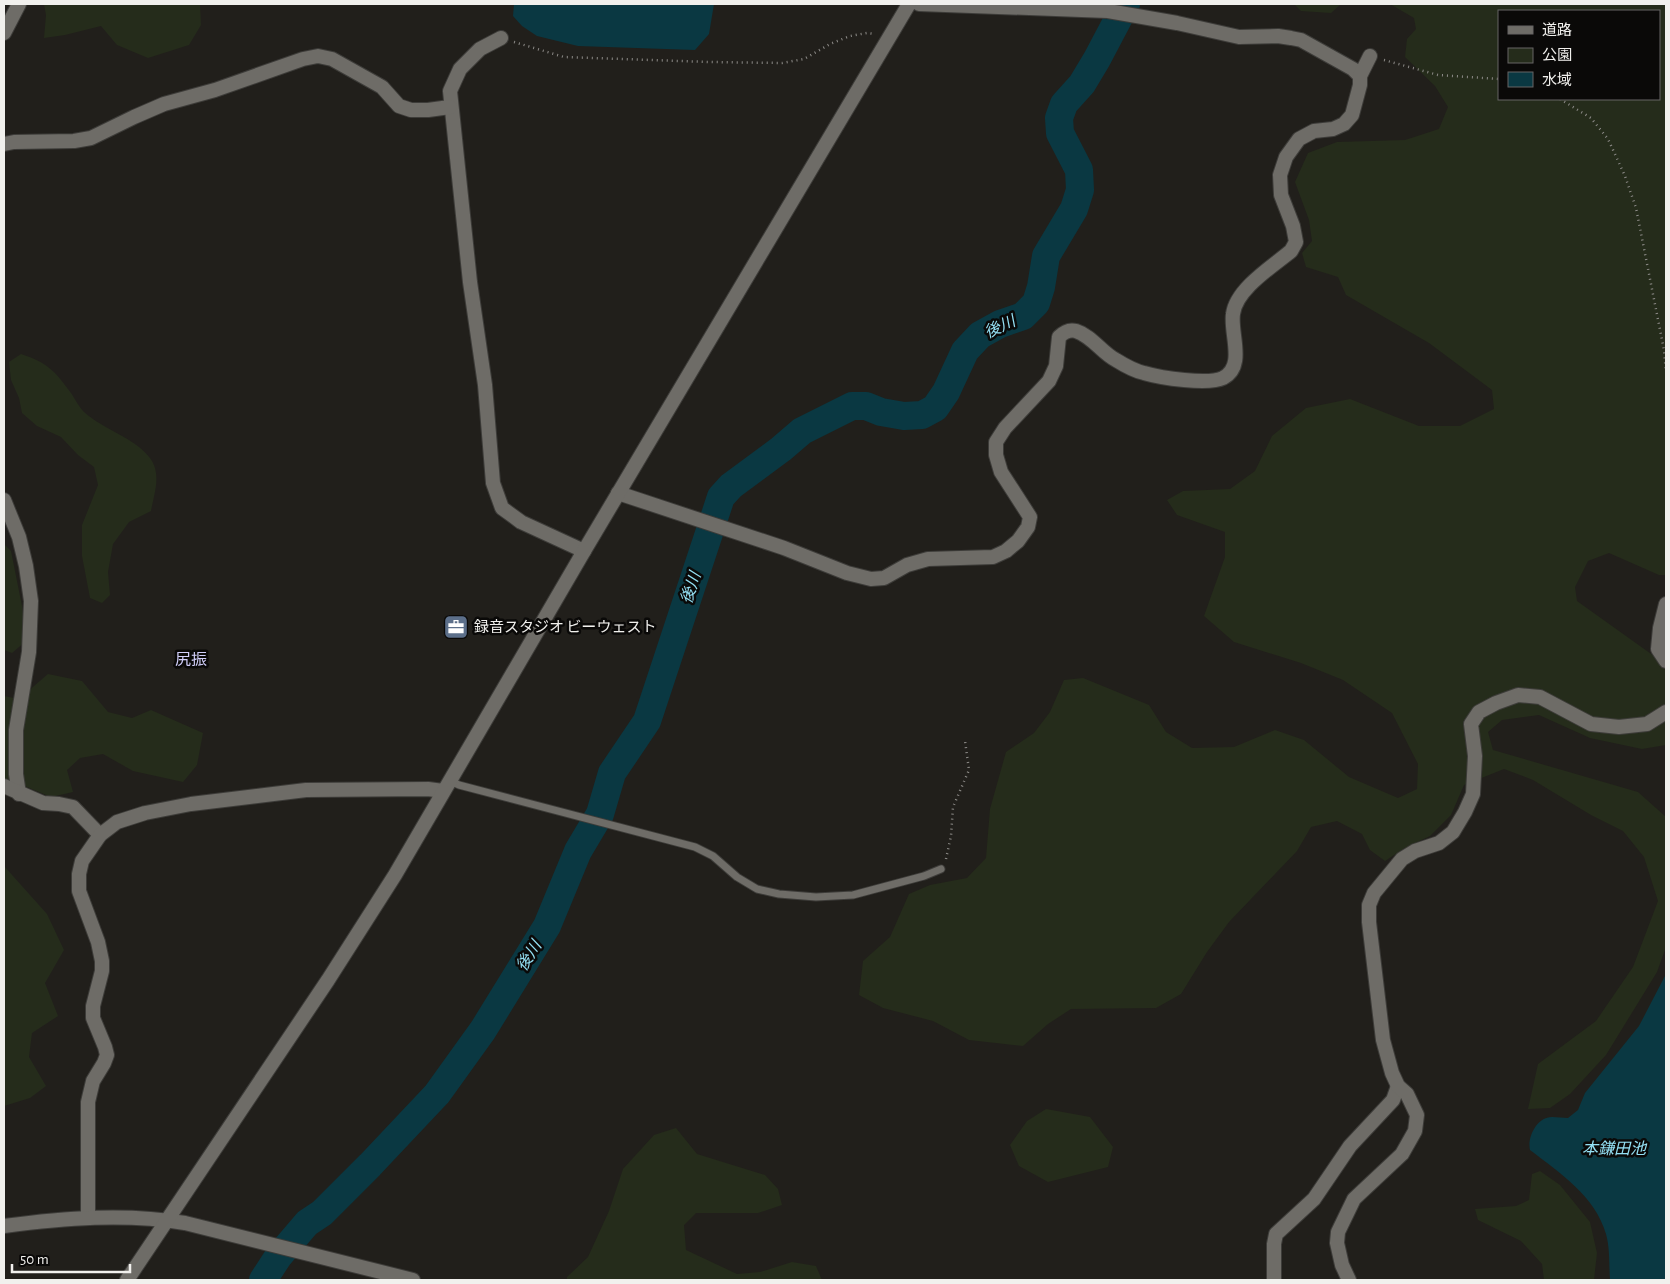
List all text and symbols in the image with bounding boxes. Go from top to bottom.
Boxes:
legend [1498,10,1660,100]
text: 道路 [1542,22,1572,38]
text: 公園 [1542,47,1572,63]
text: 水域 [1542,72,1572,88]
water label: 後川 [982,311,1020,341]
water label: 後川 [677,568,704,606]
office icon: 録音スタジオ ビーウェスト [443,614,469,640]
place label: 録音スタジオ ビーウェスト [474,619,656,635]
district label: 尻振 [175,652,207,668]
water label: 後川 [513,936,545,974]
water label: 本鎌田池 [1582,1140,1648,1157]
scale bar [12,1242,130,1274]
text: 50 m [20,1252,49,1267]

